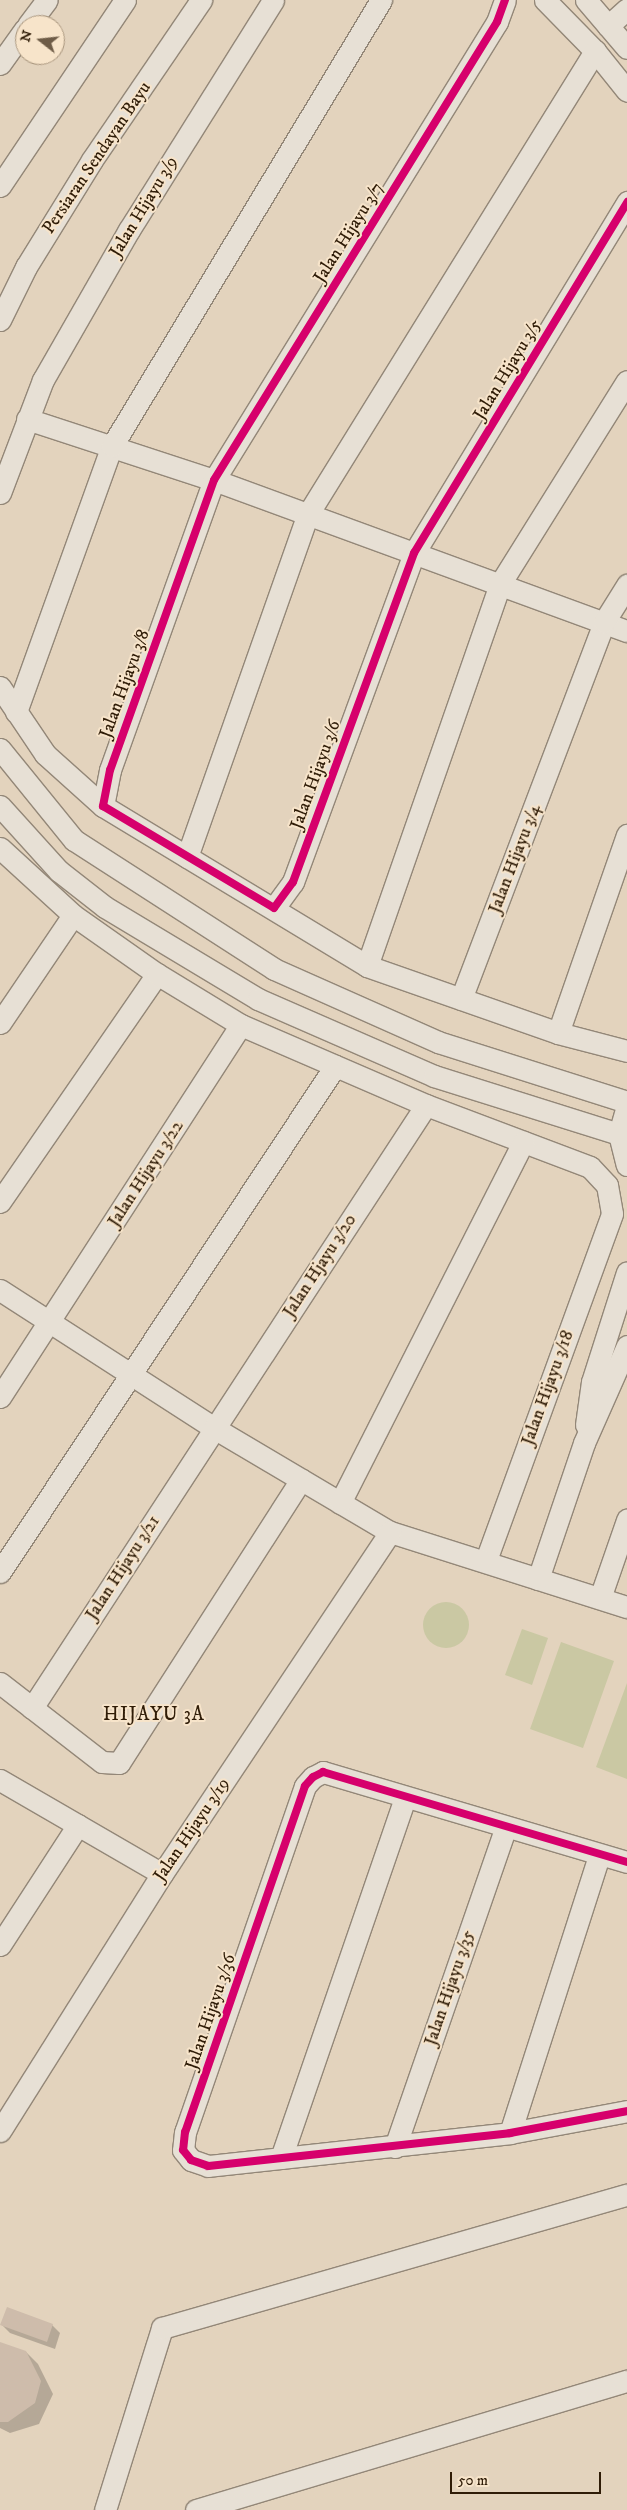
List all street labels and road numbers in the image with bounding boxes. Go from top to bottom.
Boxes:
street label: Persiaran Sendayan Bayu [38,78,156,238]
street label: Jalan Hijayu 3/9 [105,153,183,261]
street label: Jalan Hijayu 3/7 [309,179,389,287]
street label: Jalan Hijayu 3/5 [469,316,547,424]
street label: Jalan Hijayu 3/8 [95,627,155,741]
street label: Jalan Hijayu 3/6 [286,718,346,832]
street label: Jalan Hijayu 3/4 [484,801,546,917]
street label: Jalan Hijayu 3/22 [104,1117,188,1231]
street label: Jalan Hjayu 3/20 [279,1210,361,1322]
street label: Jalan Hijayu 3/18 [517,1328,579,1448]
street label: Jalan Hijayu 3/21 [81,1512,165,1624]
street label: Jalan Hijayu 3/19 [149,1774,235,1886]
street label: Jalan Hijayu 3/35 [420,1927,480,2049]
street label: Jalan Hijayu 3/36 [181,1951,241,2073]

